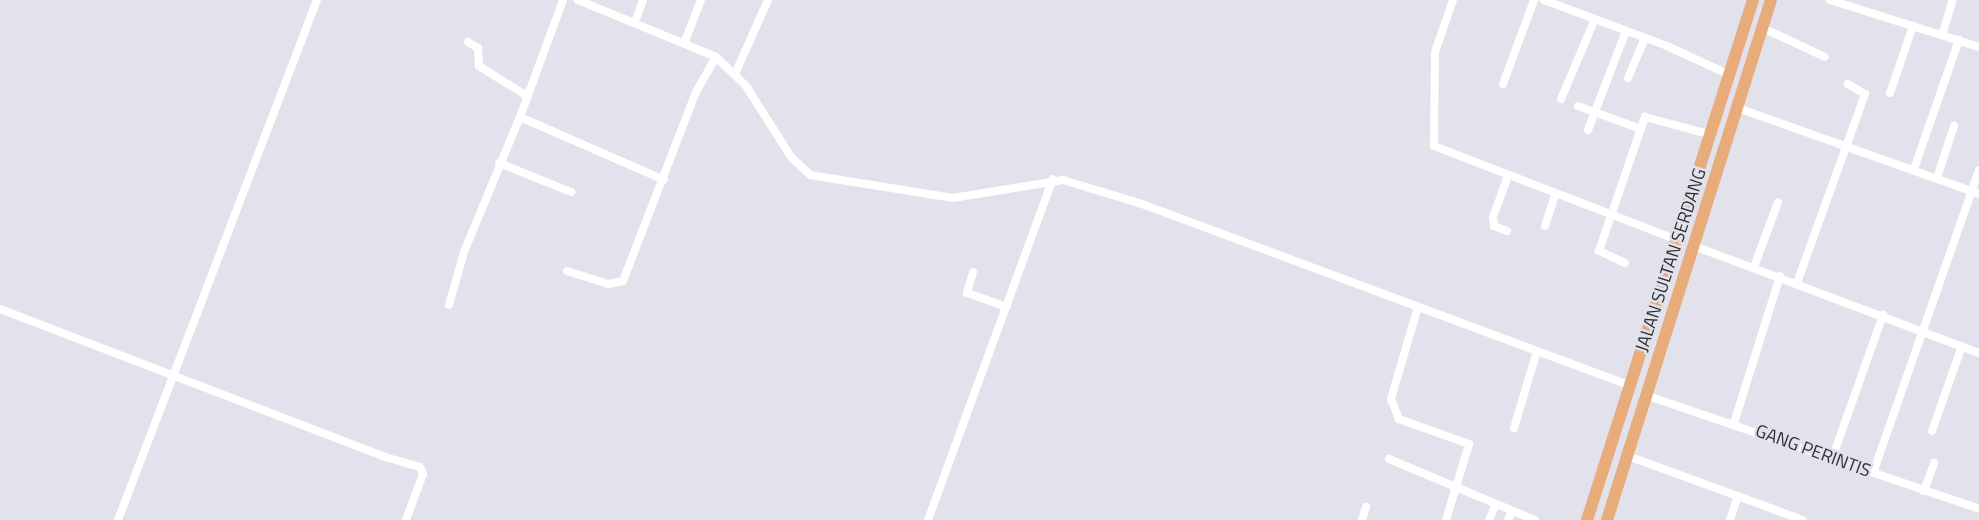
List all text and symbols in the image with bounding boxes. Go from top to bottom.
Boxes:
street label: JALAN SULTAN SERDANG [1631,166,1711,354]
street label: GANG PERINTIS [1752,420,1874,482]

